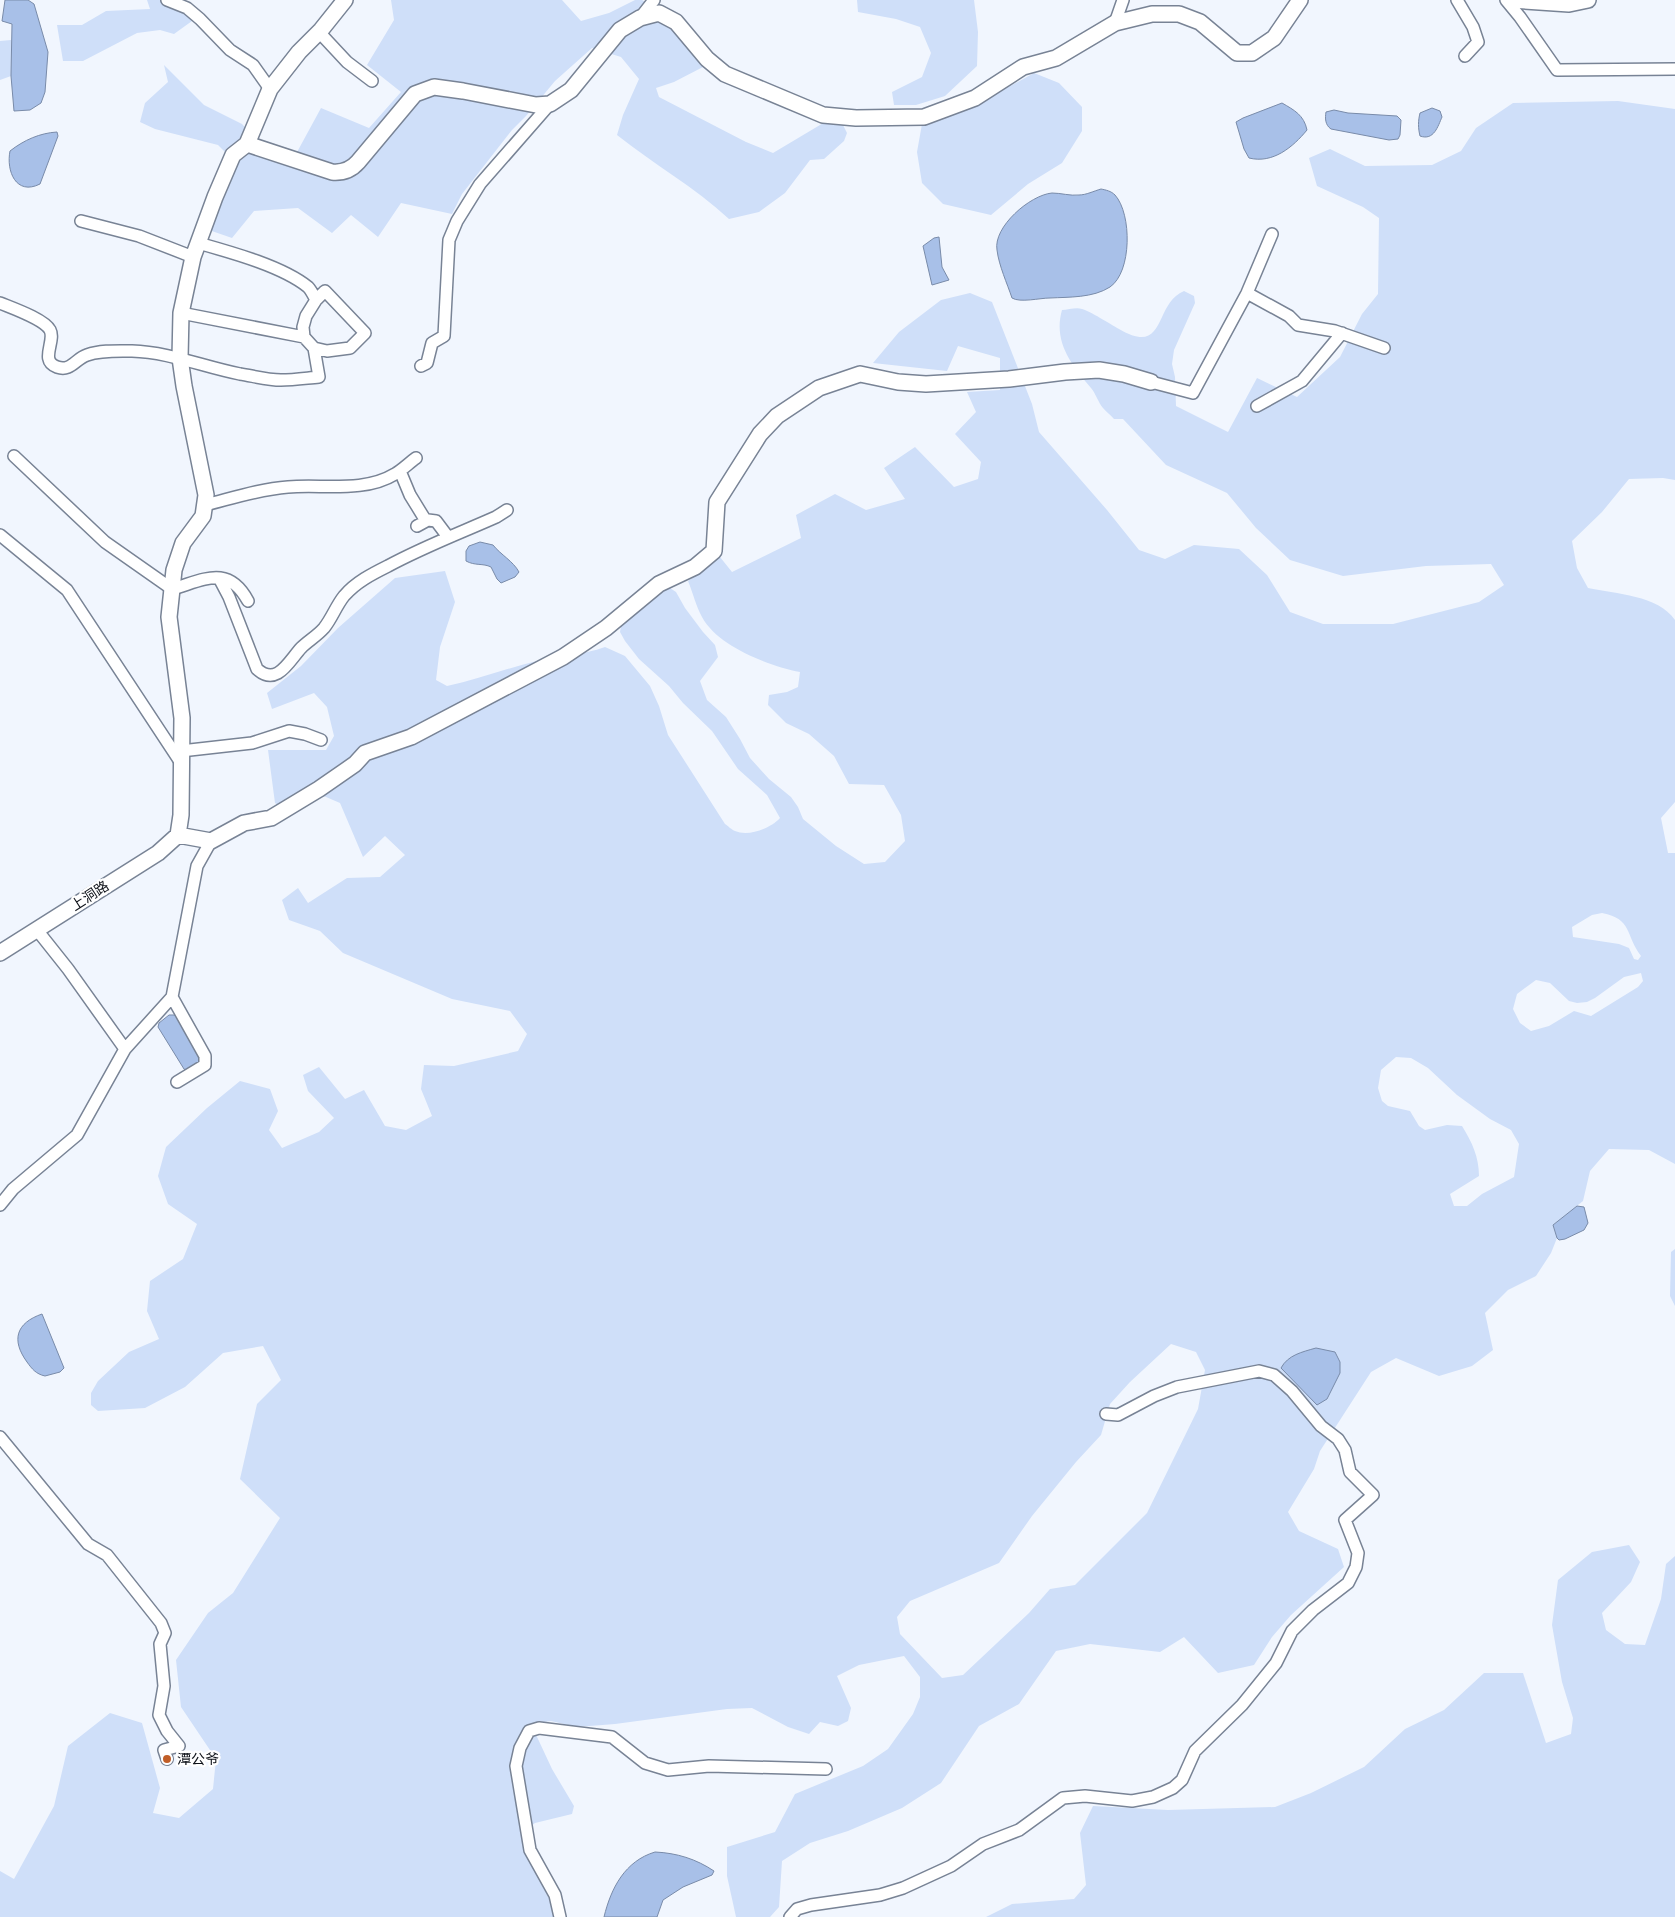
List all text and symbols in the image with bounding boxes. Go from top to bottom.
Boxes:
street label: 上洞路 [68,877,112,915]
place label: 潭公爷 [177,1751,219,1768]
marker: 潭公爷 [161,1753,173,1765]

